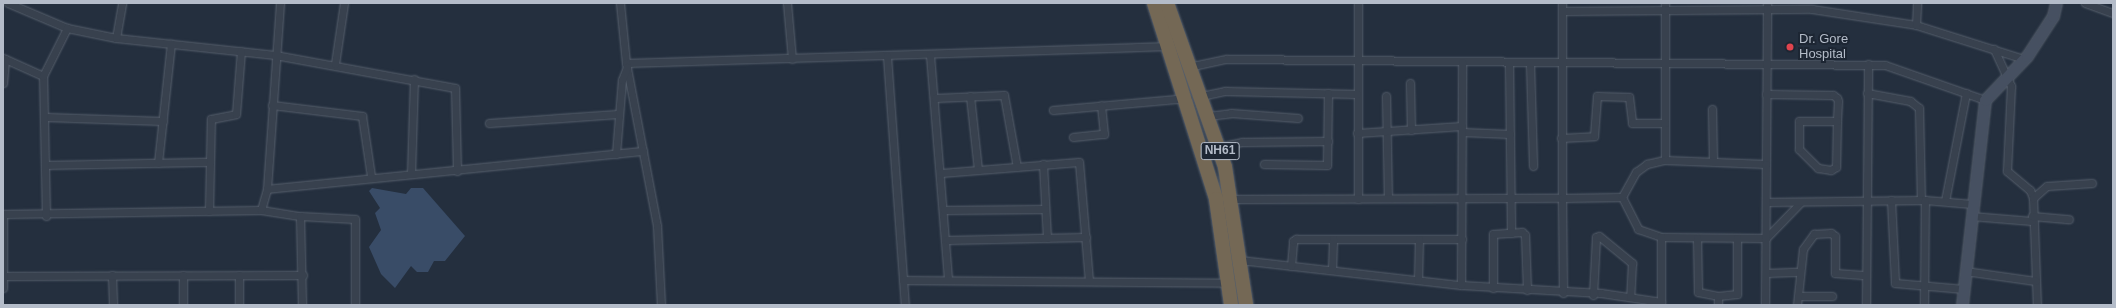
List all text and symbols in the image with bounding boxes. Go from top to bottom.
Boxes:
place label: Dr. Gore Hospital [1799,32,1848,63]
marker: Dr. Gore Hospital [1784,41,1796,53]
road number: NH61 [1200,141,1240,161]

